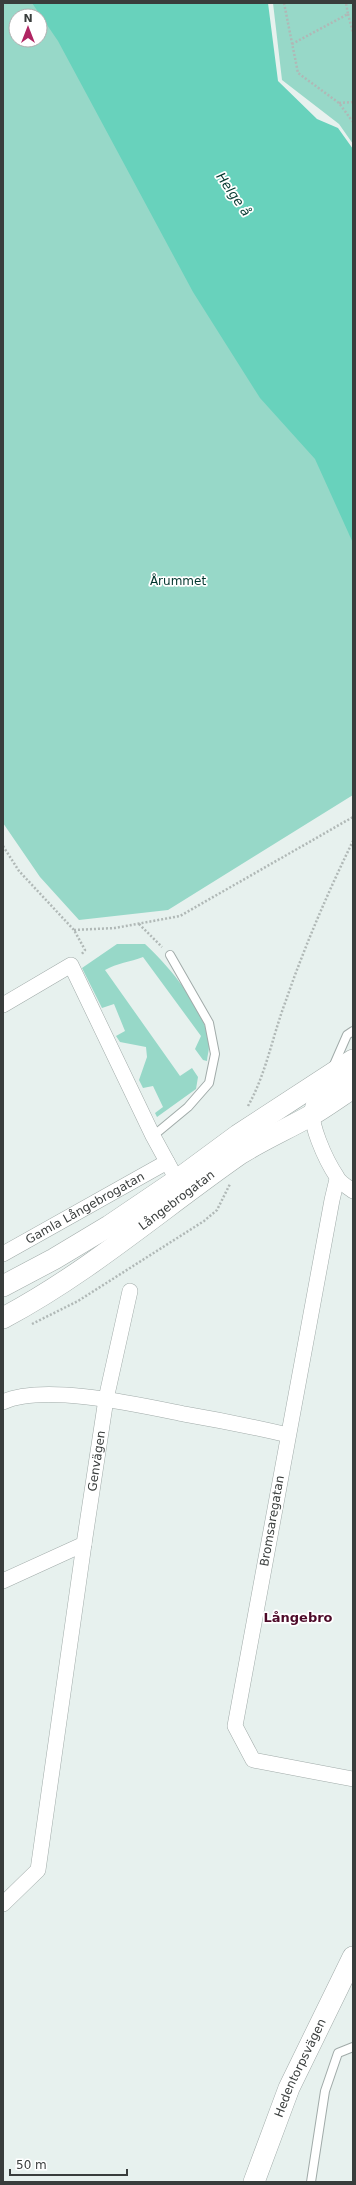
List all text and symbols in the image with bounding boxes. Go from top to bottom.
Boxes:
north arrow [8,8,48,48]
text: N [23,12,33,25]
water label: Helge å [213,170,254,219]
park label: Årummet [150,573,206,588]
street label: Långebrogatan [136,1167,217,1233]
street label: Gamla Långebrogatan [23,1169,147,1247]
street label: Genvägen [85,1430,108,1492]
street label: Bromsaregatan [257,1474,287,1568]
district label: Långebro [263,1610,333,1625]
street label: Hedentorpsvägen [272,2016,329,2119]
scale bar [10,2151,127,2177]
text: 50 m [16,2158,47,2172]

